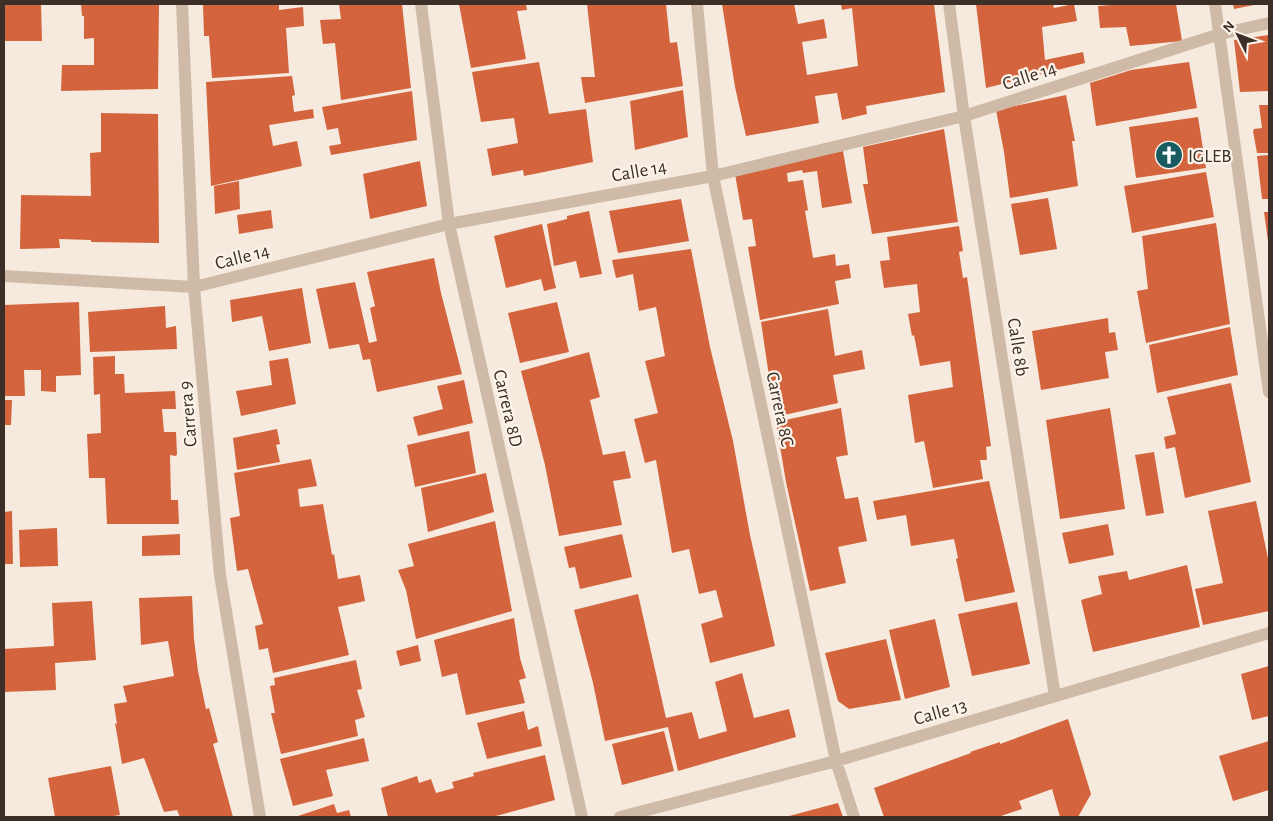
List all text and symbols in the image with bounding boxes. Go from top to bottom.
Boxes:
north arrow [1213,10,1263,60]
text: N [1221,19,1238,35]
street label: Calle 14 [1000,59,1059,94]
church icon: IGLEB [1154,140,1184,170]
place label: IGLEB [1188,147,1231,166]
street label: Calle 14 [610,157,668,186]
street label: Calle 14 [213,242,272,273]
street label: Calle 8b [1004,317,1031,378]
street label: Carrera 8D [489,368,526,449]
street label: Carrera 8C [762,370,797,449]
street label: Carrera 9 [176,380,201,448]
street label: Calle 13 [912,696,969,729]

